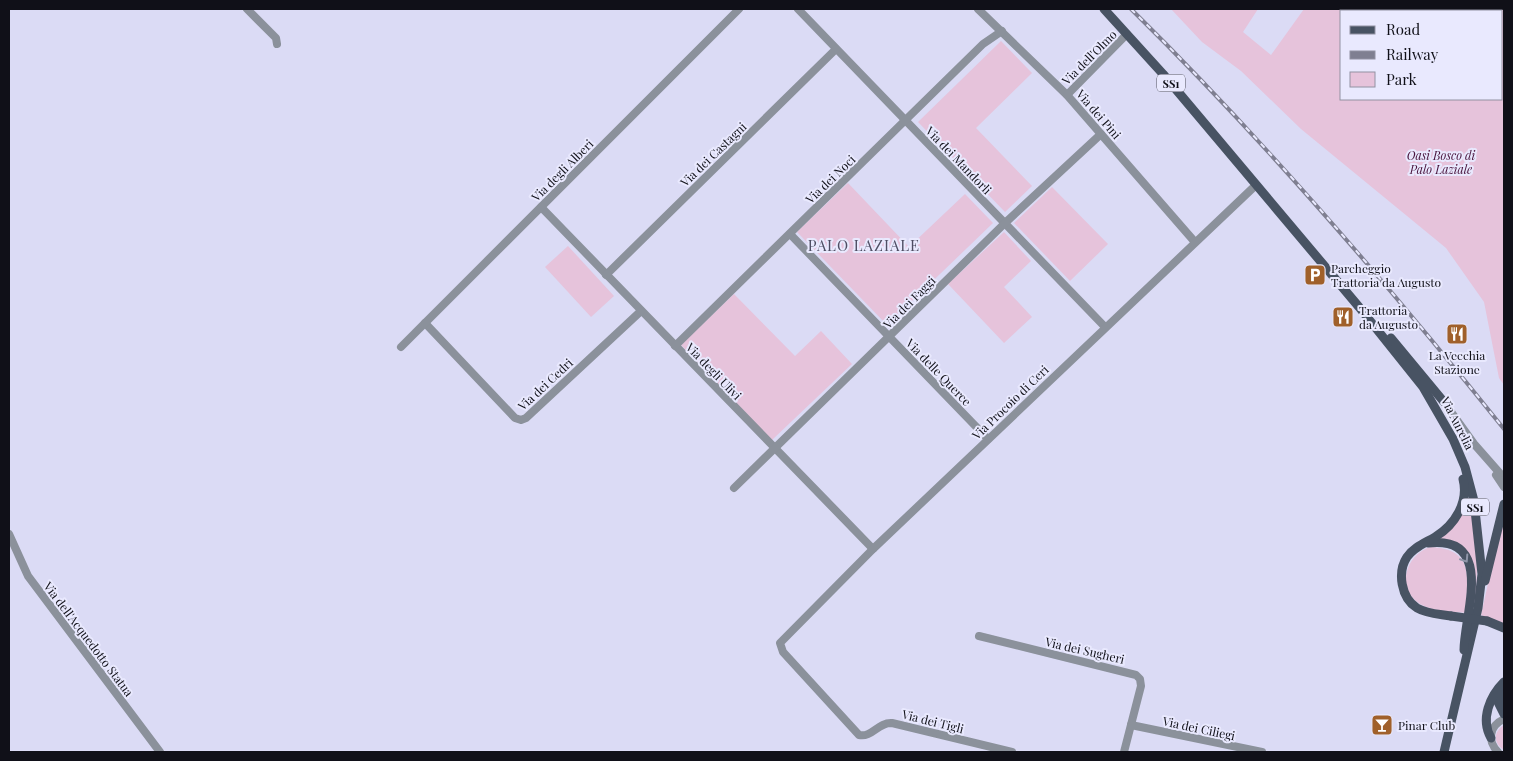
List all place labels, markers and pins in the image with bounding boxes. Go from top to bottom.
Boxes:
place label: Parcheggio Trattoria da Augusto [1331,260,1442,290]
parking icon: Parcheggio Trattoria da Augusto [1303,263,1327,287]
place label: Trattoria da Augusto [1359,302,1418,332]
restaurant icon: Trattoria da Augusto [1331,305,1355,329]
restaurant icon: La Vecchia Stazione [1445,322,1469,346]
place label: La Vecchia Stazione [1429,347,1485,377]
bar icon: Pinar Club [1370,713,1394,737]
place label: Pinar Club [1398,717,1455,733]

